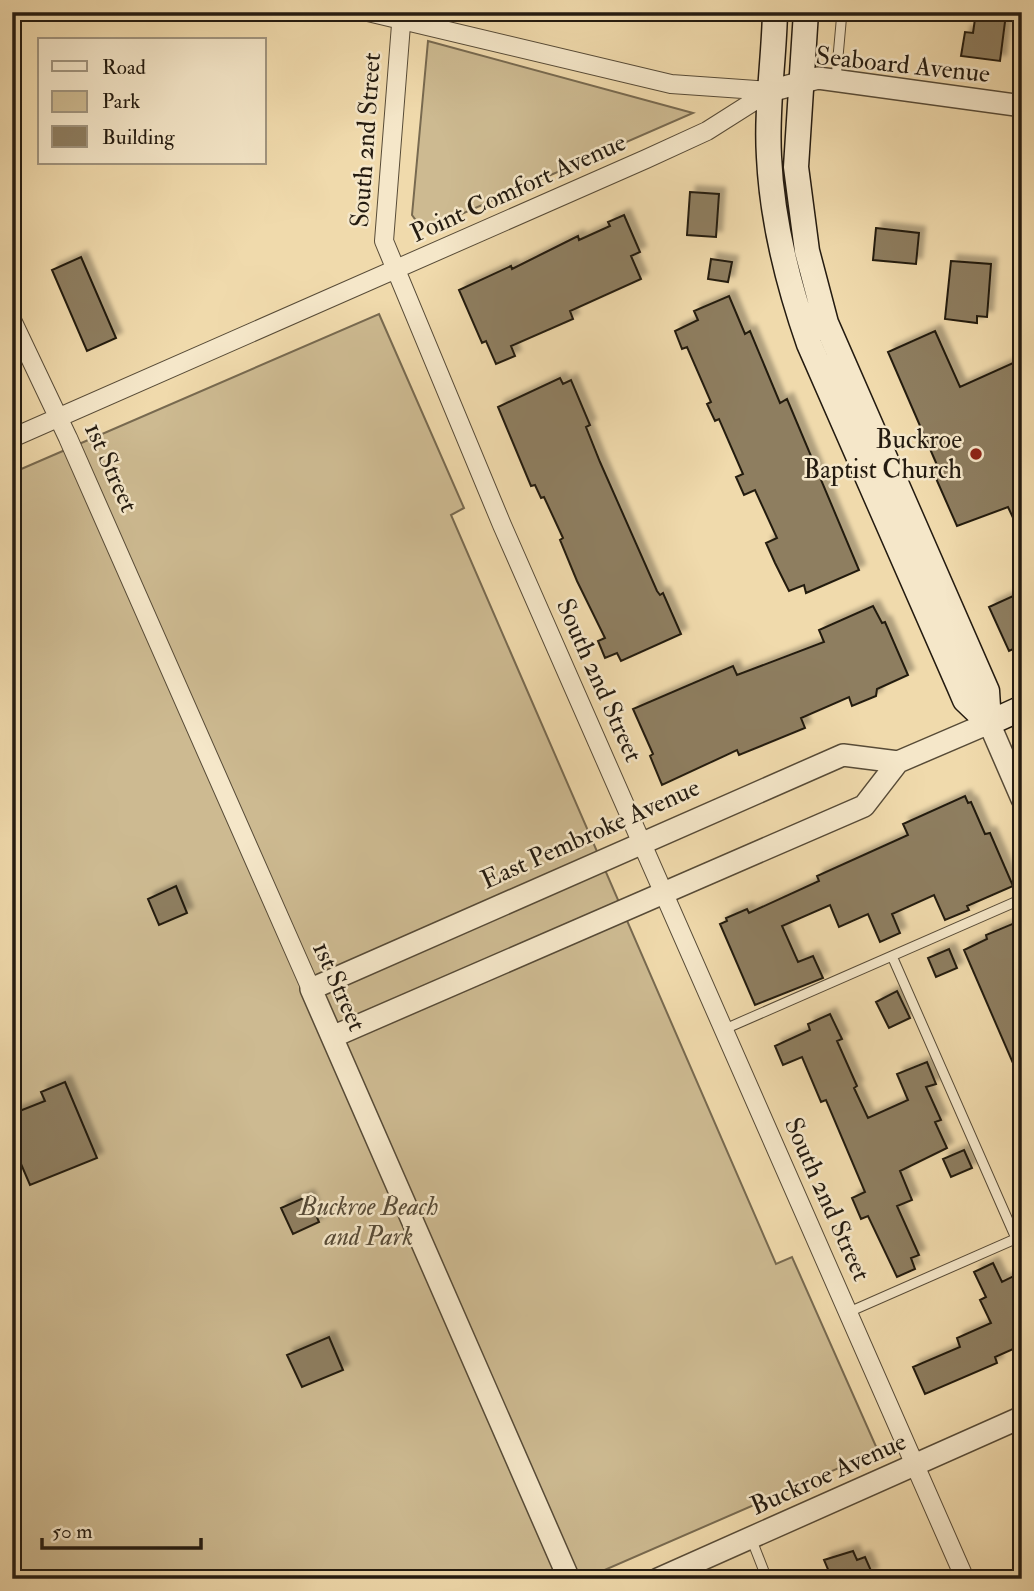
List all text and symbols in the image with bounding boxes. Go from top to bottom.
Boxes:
legend [38,38,266,164]
street label: Seaboard Avenue [814,40,992,90]
street label: South 2nd Street [344,52,388,229]
text: Road [102,54,147,81]
text: Park [102,88,140,115]
text: Building [102,124,175,151]
street label: Point Comfort Avenue [406,126,631,250]
street label: 1st Street [77,418,145,517]
place label: Buckroe Baptist Church [803,424,962,487]
marker: Buckroe Baptist Church [968,446,984,462]
street label: South 2nd Street [549,594,649,767]
street label: East Pembroke Avenue [476,771,705,897]
street label: 1st Street [305,937,373,1036]
street label: South 2nd Street [777,1113,877,1286]
park label: Buckroe Beach and Park [298,1191,438,1253]
street label: Buckroe Avenue [746,1425,911,1523]
scale bar [42,1507,201,1551]
text: 50 m [52,1518,93,1545]

